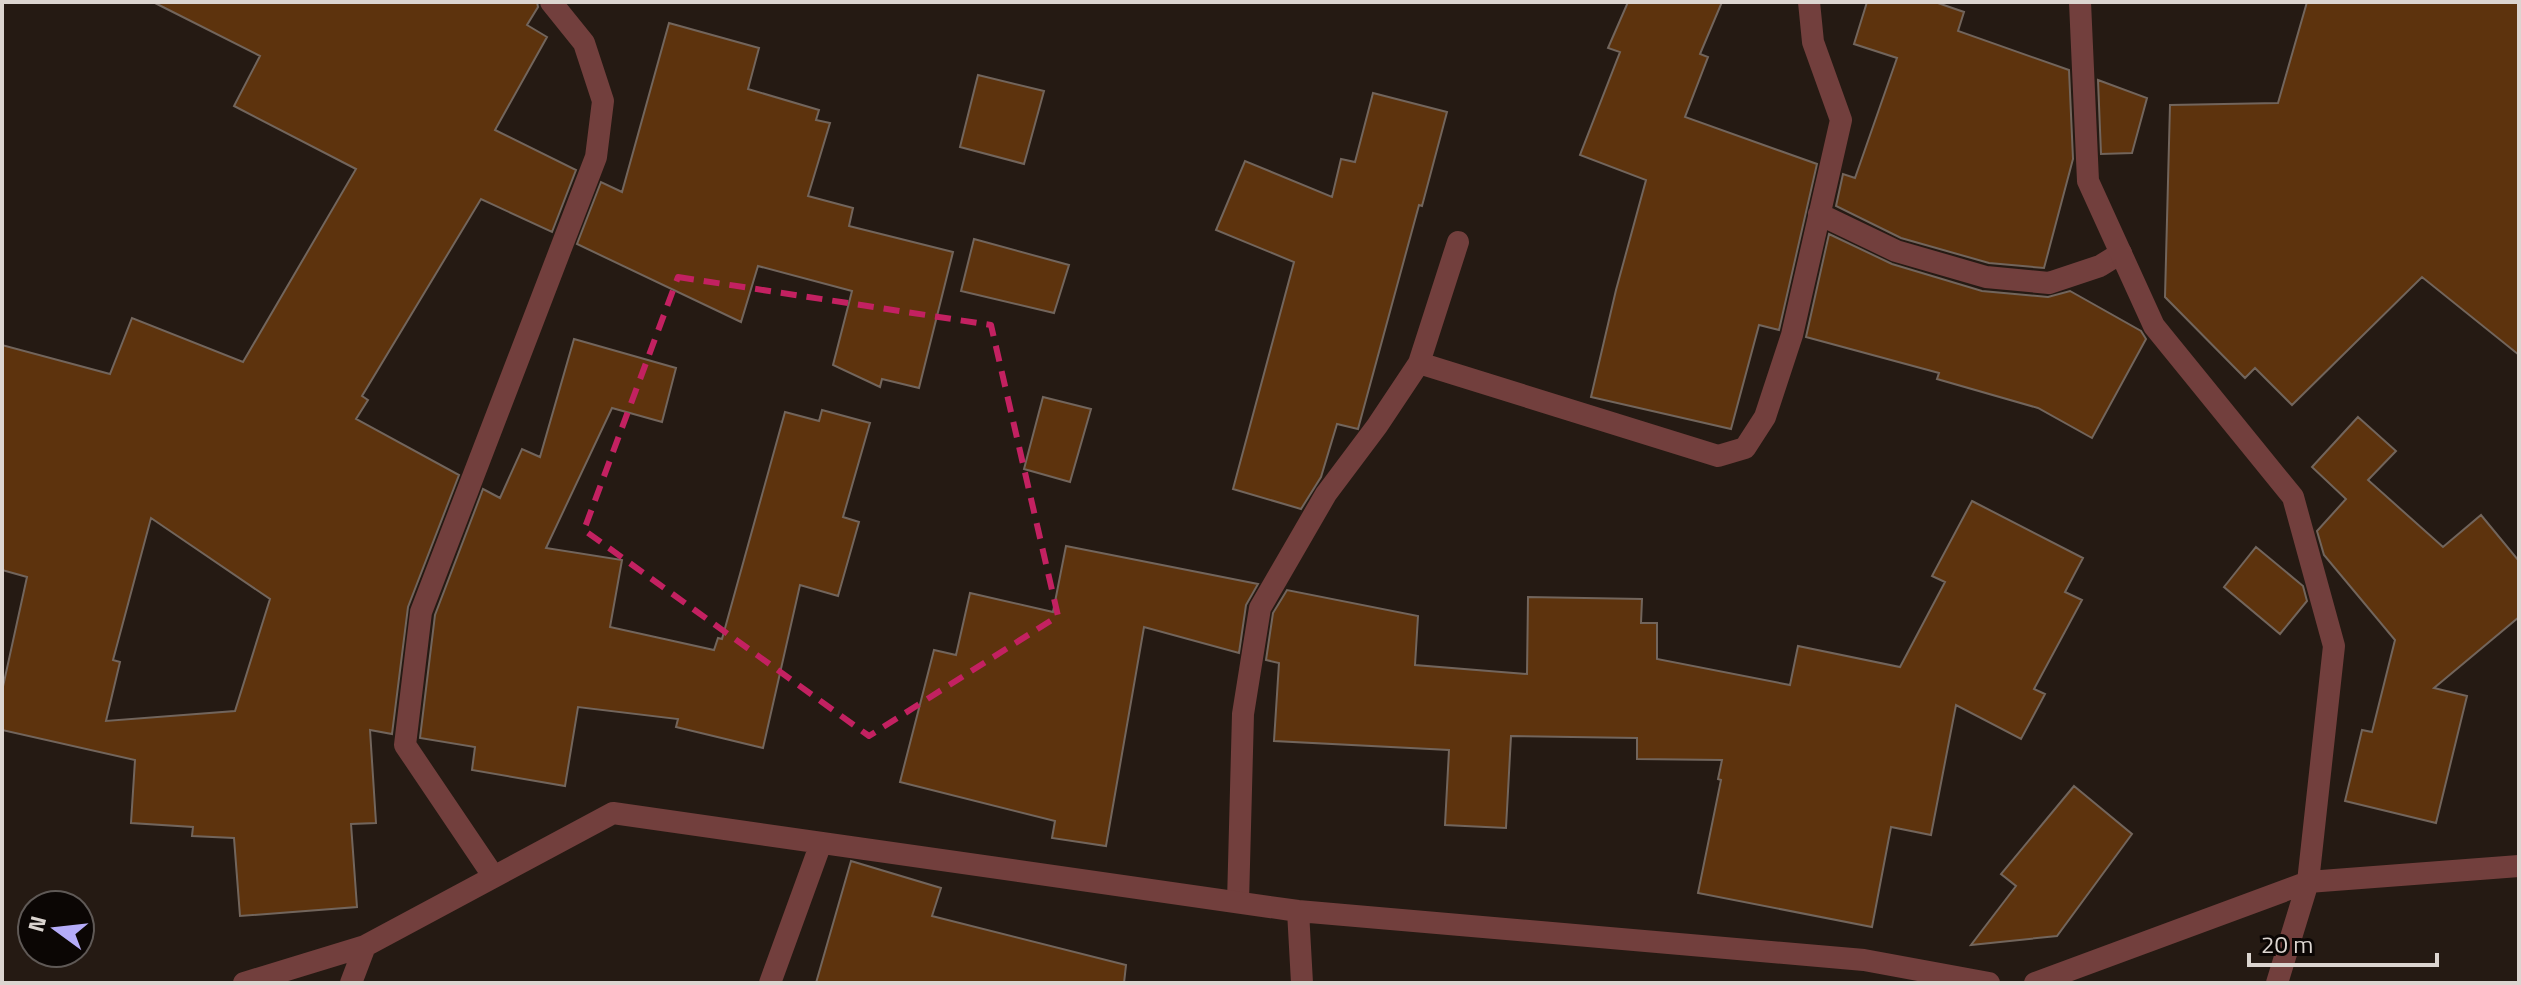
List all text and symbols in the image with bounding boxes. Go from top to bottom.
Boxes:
north arrow [16,889,96,969]
text: N [18,912,55,936]
scale bar [2249,917,2437,967]
text: 20 m [2261,926,2313,962]

